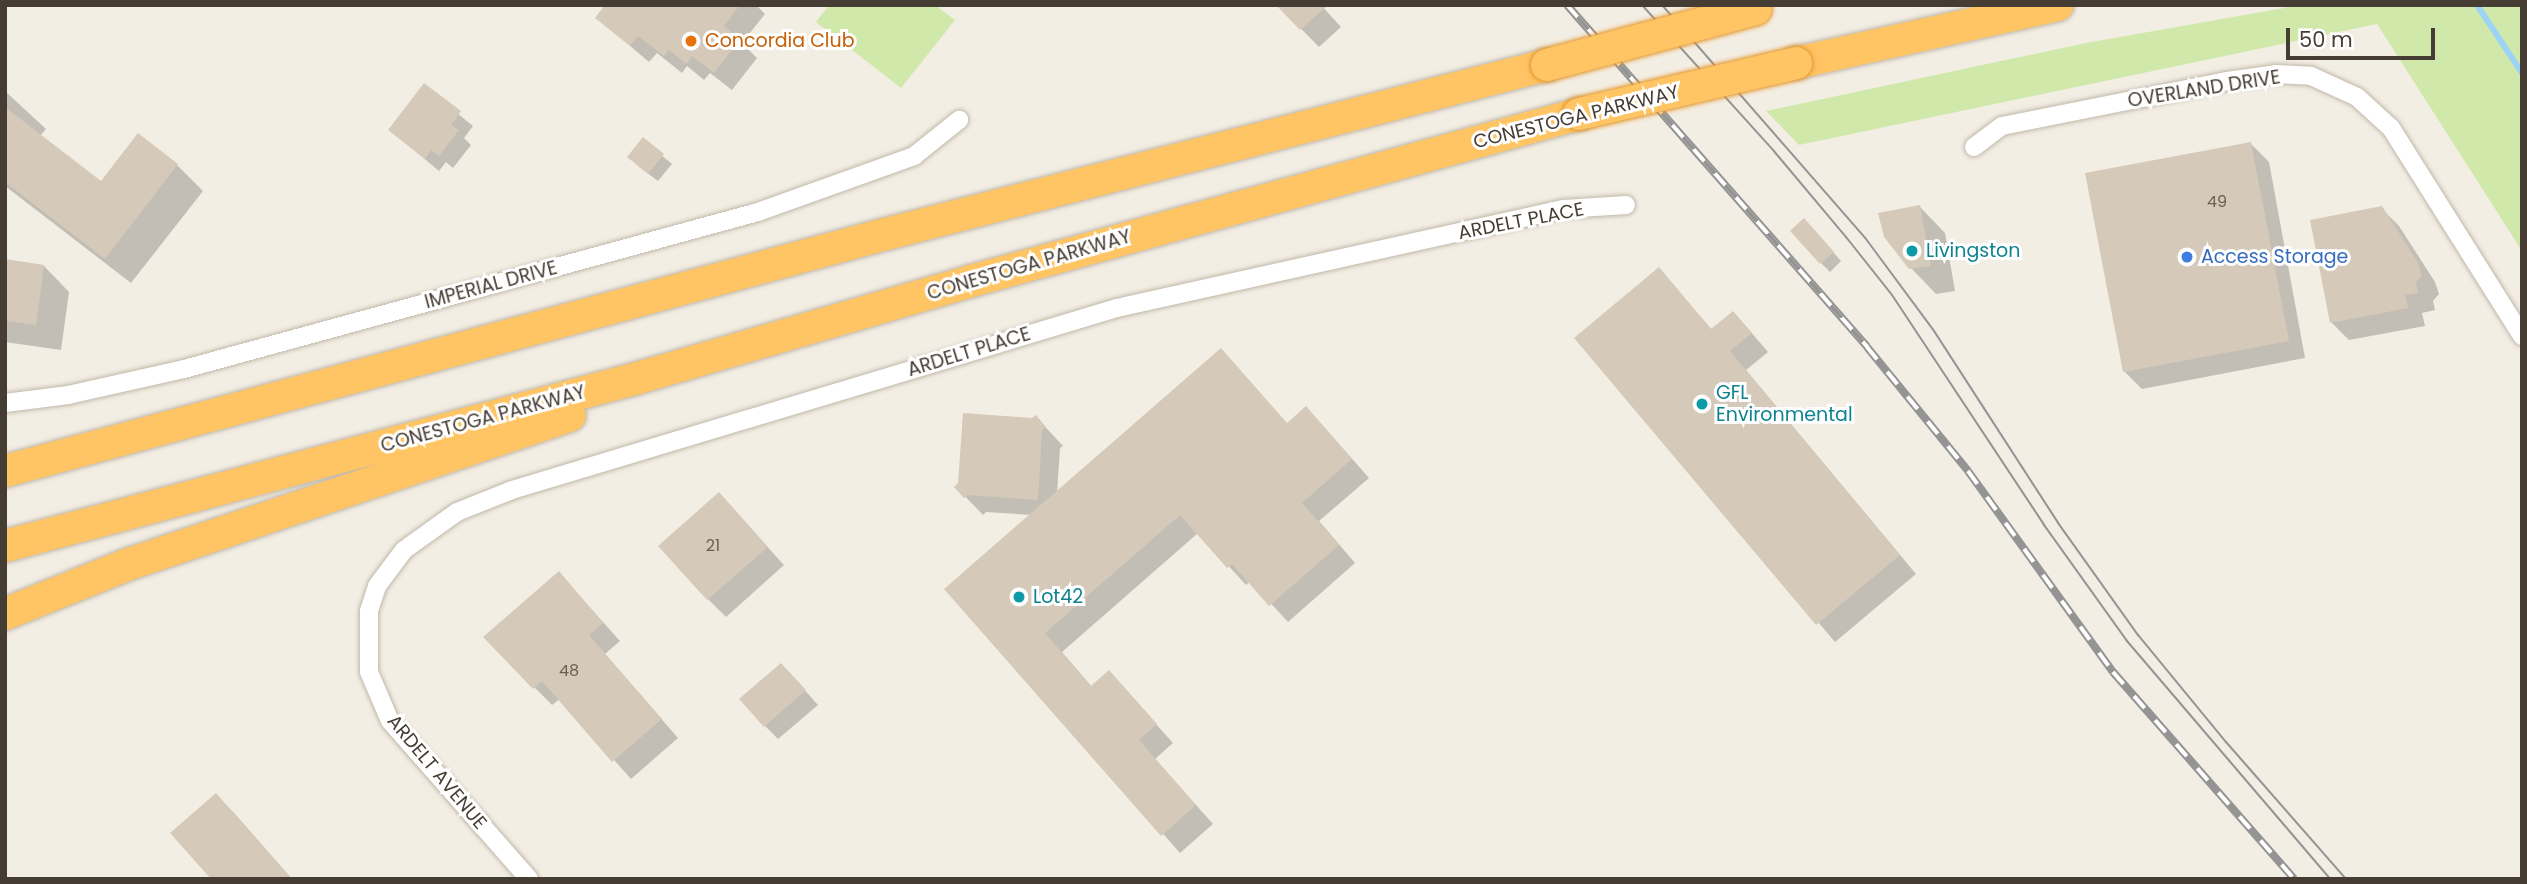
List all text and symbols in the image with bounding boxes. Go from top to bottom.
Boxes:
scale bar [2289,14,2438,58]
text: 50 m [2299,25,2353,54]
place label: Concordia Club [705,30,855,52]
marker: Concordia Club [683,33,699,49]
street label: OVERLAND DRIVE [2126,66,2282,112]
street label: CONESTOGA PARKWAY [1471,80,1681,154]
house number: 49 [2207,192,2227,212]
street label: ARDELT PLACE [1456,198,1586,244]
street label: CONESTOGA PARKWAY [924,225,1134,305]
place label: Livingston [1926,240,2020,262]
marker: Livingston [1904,243,1920,259]
place label: Access Storage [2201,246,2348,268]
marker: Access Storage [2179,249,2195,265]
street label: IMPERIAL DRIVE [422,256,560,314]
street label: ARDELT PLACE [905,322,1033,382]
street label: CONESTOGA PARKWAY [378,381,588,457]
place label: GFL Environmental [1716,382,1853,426]
marker: GFL Environmental [1694,396,1710,412]
house number: 21 [706,536,720,556]
place label: Lot42 [1033,586,1083,608]
marker: Lot42 [1011,589,1027,605]
house number: 48 [559,661,579,681]
street label: ARDELT AVENUE [382,710,492,834]

